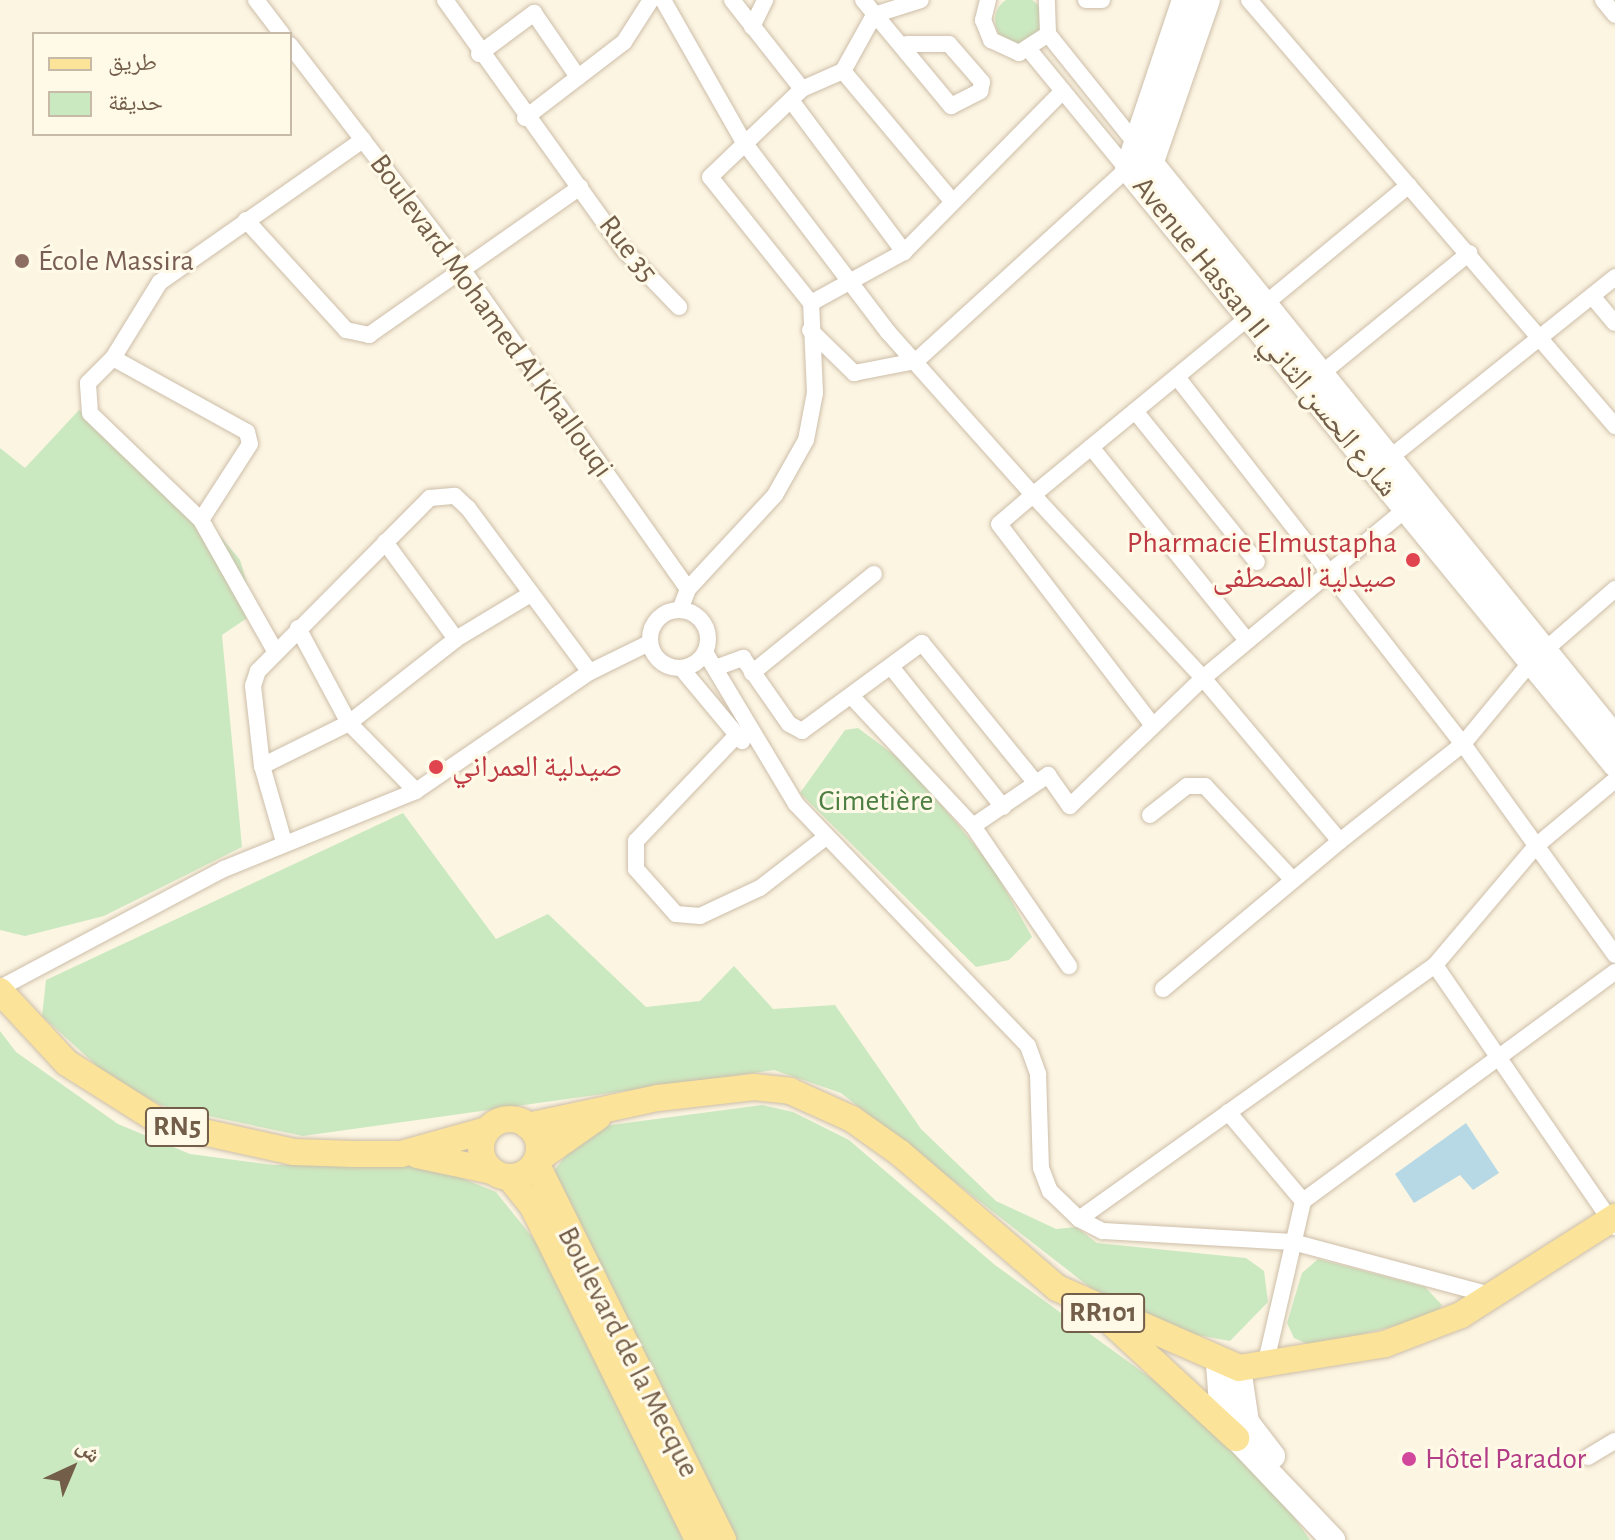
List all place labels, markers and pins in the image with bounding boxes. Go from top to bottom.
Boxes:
place label: École Massira [38,243,194,279]
marker: École Massira [13,252,31,270]
place label: Pharmacie Elmustapha صيدلية المصطفى [1127,525,1397,596]
marker: Pharmacie Elmustapha صيدلية المصطفى [1404,551,1422,569]
place label: صيدلية العمراني [452,749,623,785]
marker: صيدلية العمراني [427,758,445,776]
place label: Hôtel Parador [1425,1441,1586,1477]
marker: Hôtel Parador [1400,1450,1418,1468]

